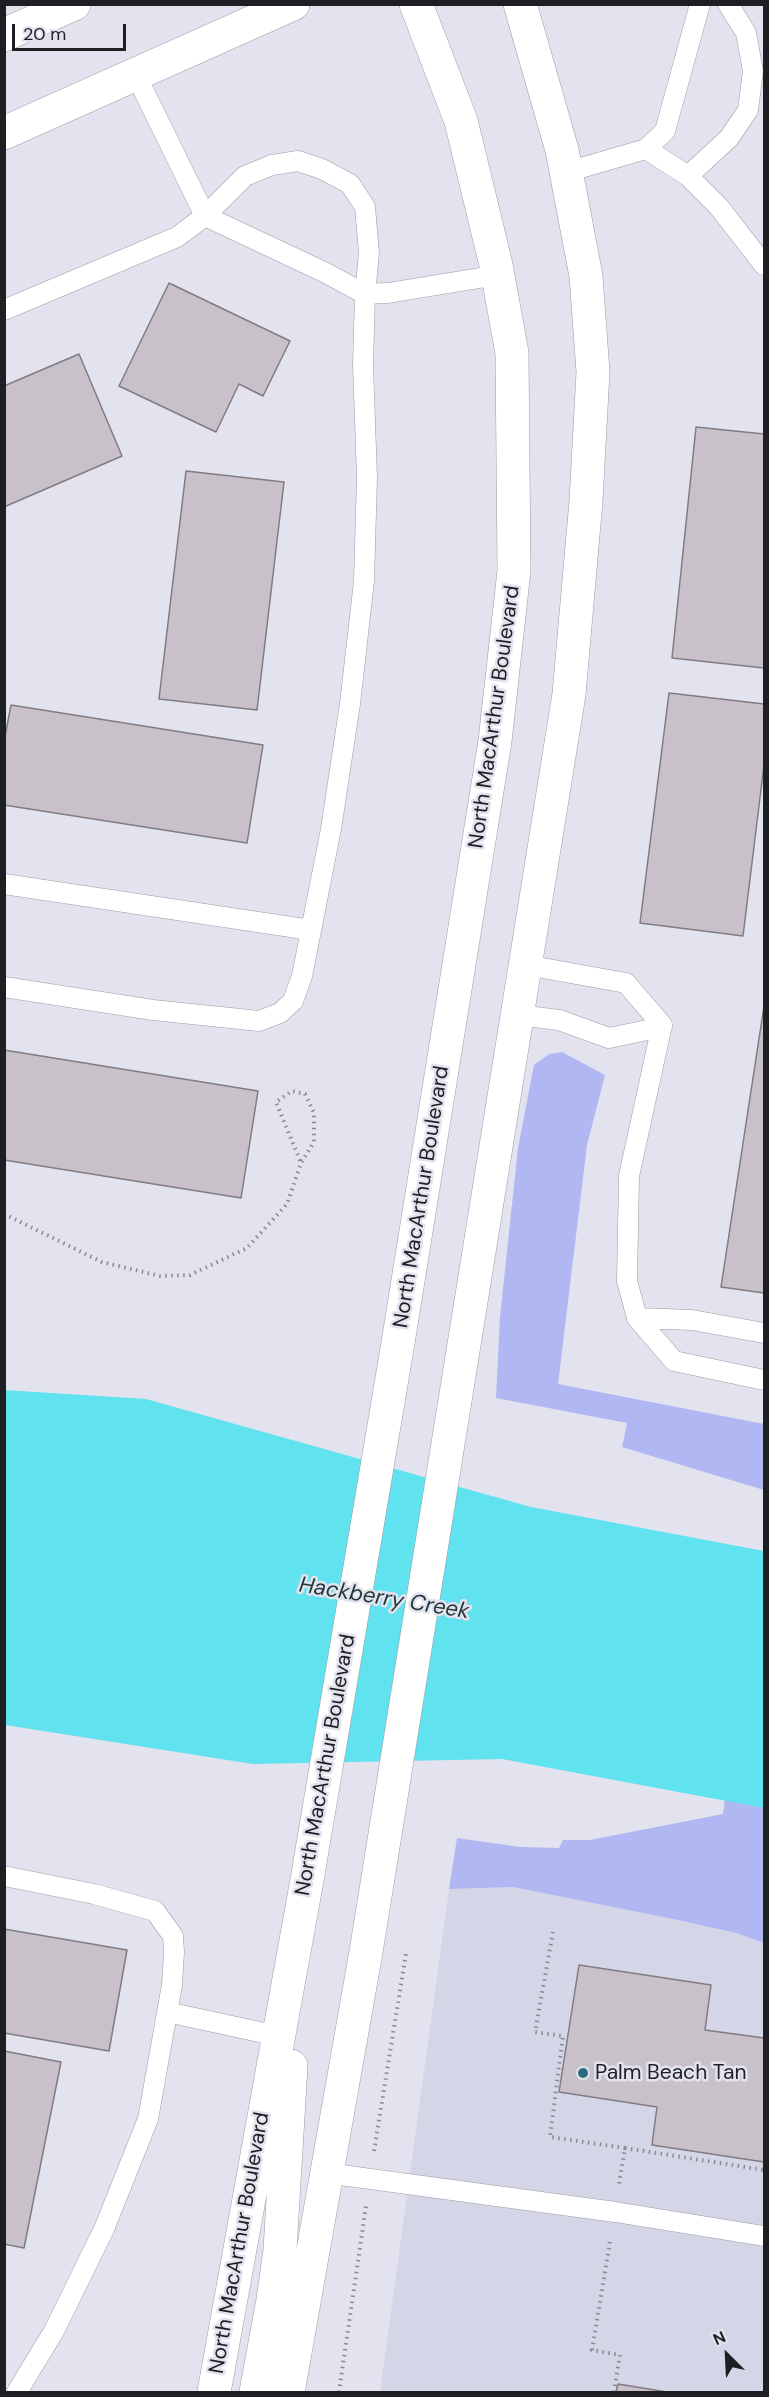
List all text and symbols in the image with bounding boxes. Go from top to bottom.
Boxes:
scale bar [15,12,129,50]
text: 20 m [23,22,66,46]
street label: North MacArthur Boulevard [464,584,526,850]
street label: North MacArthur Boulevard [389,1064,455,1330]
water label: Hackberry Creek [297,1573,471,1625]
street label: North MacArthur Boulevard [291,1632,361,1898]
place label: Palm Beach Tan [595,2060,746,2086]
marker: Palm Beach Tan [576,2066,590,2080]
street label: North MacArthur Boulevard [205,2110,275,2376]
north arrow [697,2325,757,2385]
text: N [710,2326,729,2350]

